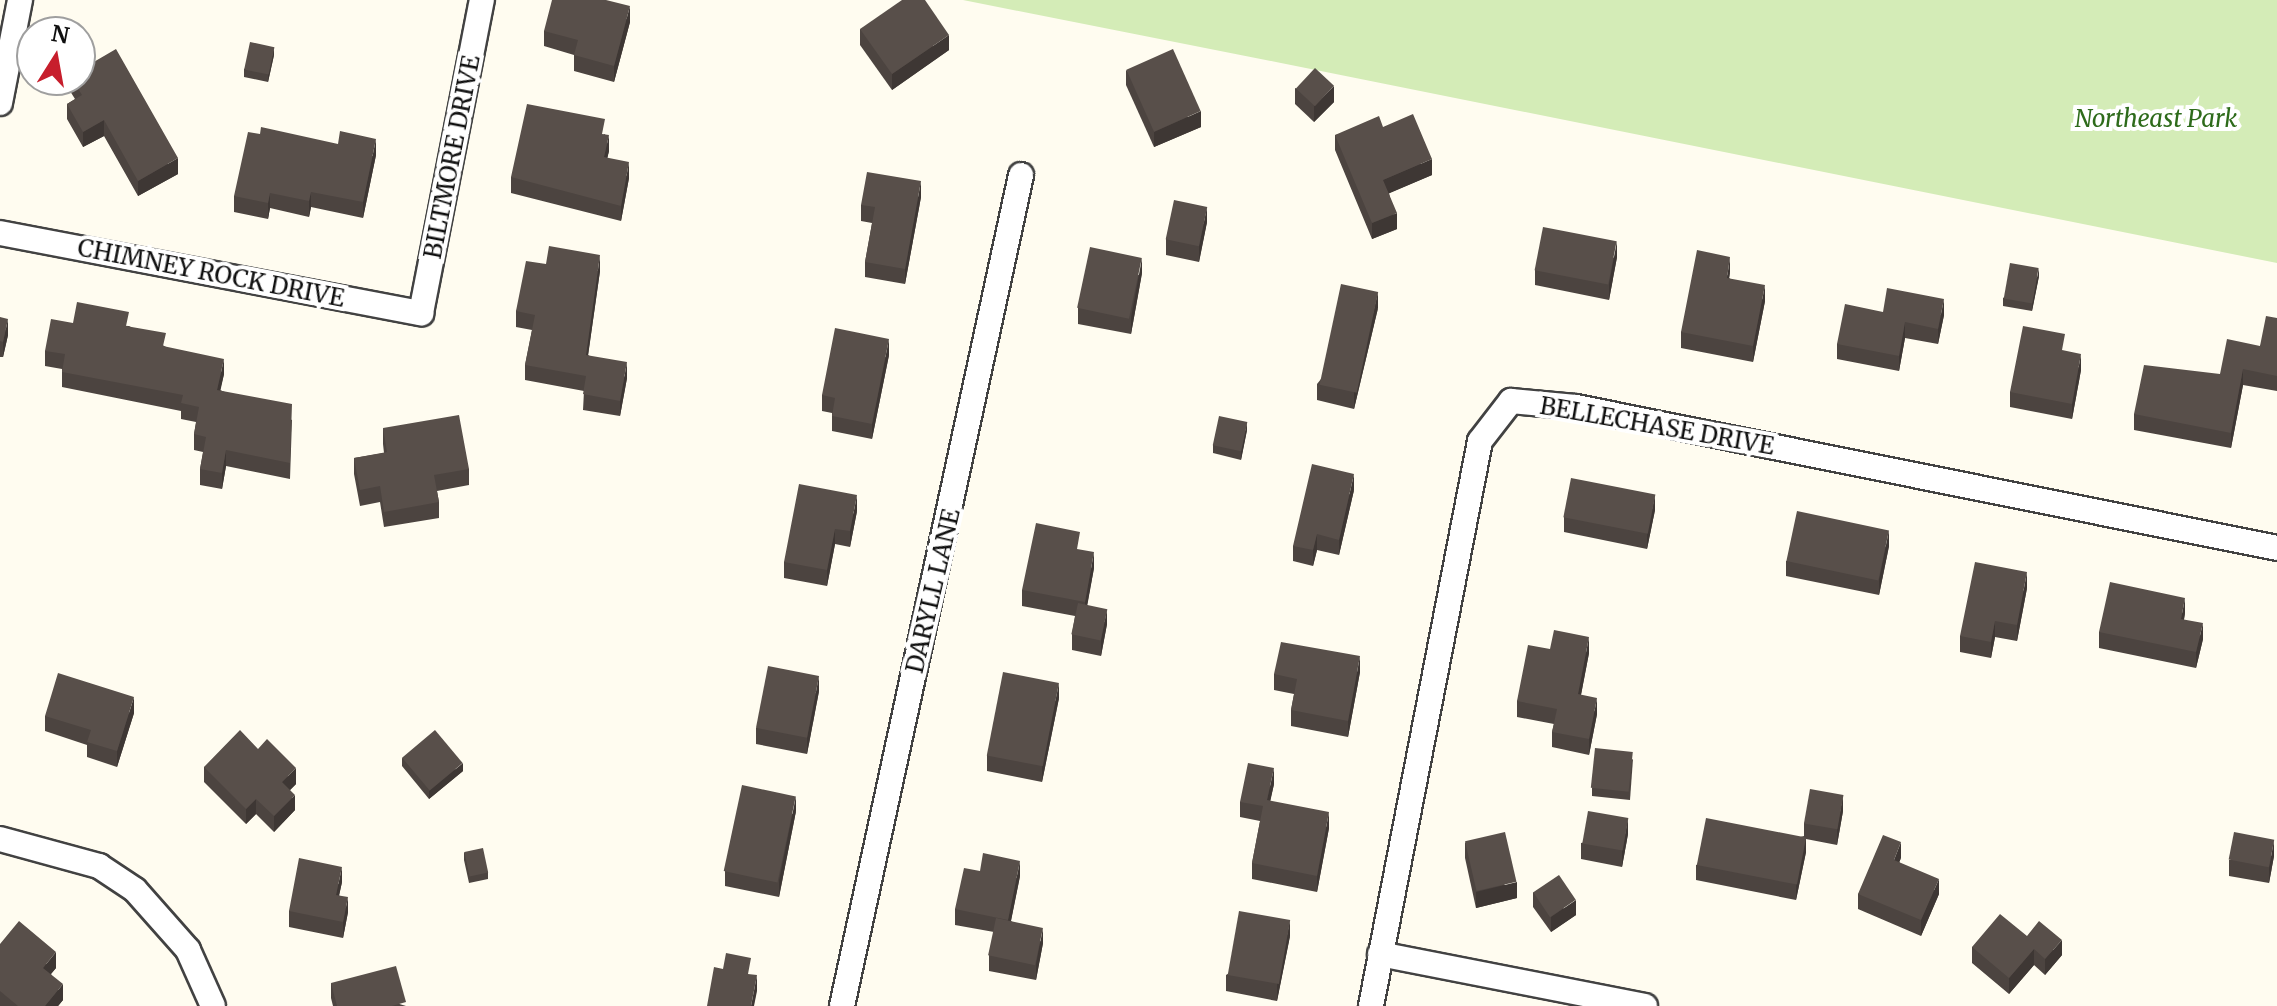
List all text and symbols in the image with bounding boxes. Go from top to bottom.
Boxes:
north arrow [16,16,96,96]
text: N [49,19,71,50]
street label: BILTMORE DRIVE [418,53,486,261]
park label: Northeast Park [2075,105,2237,133]
street label: CHIMNEY ROCK DRIVE [75,233,347,313]
street label: BELLECHASE DRIVE [1538,391,1776,461]
street label: DARYLL LANE [900,506,966,676]

